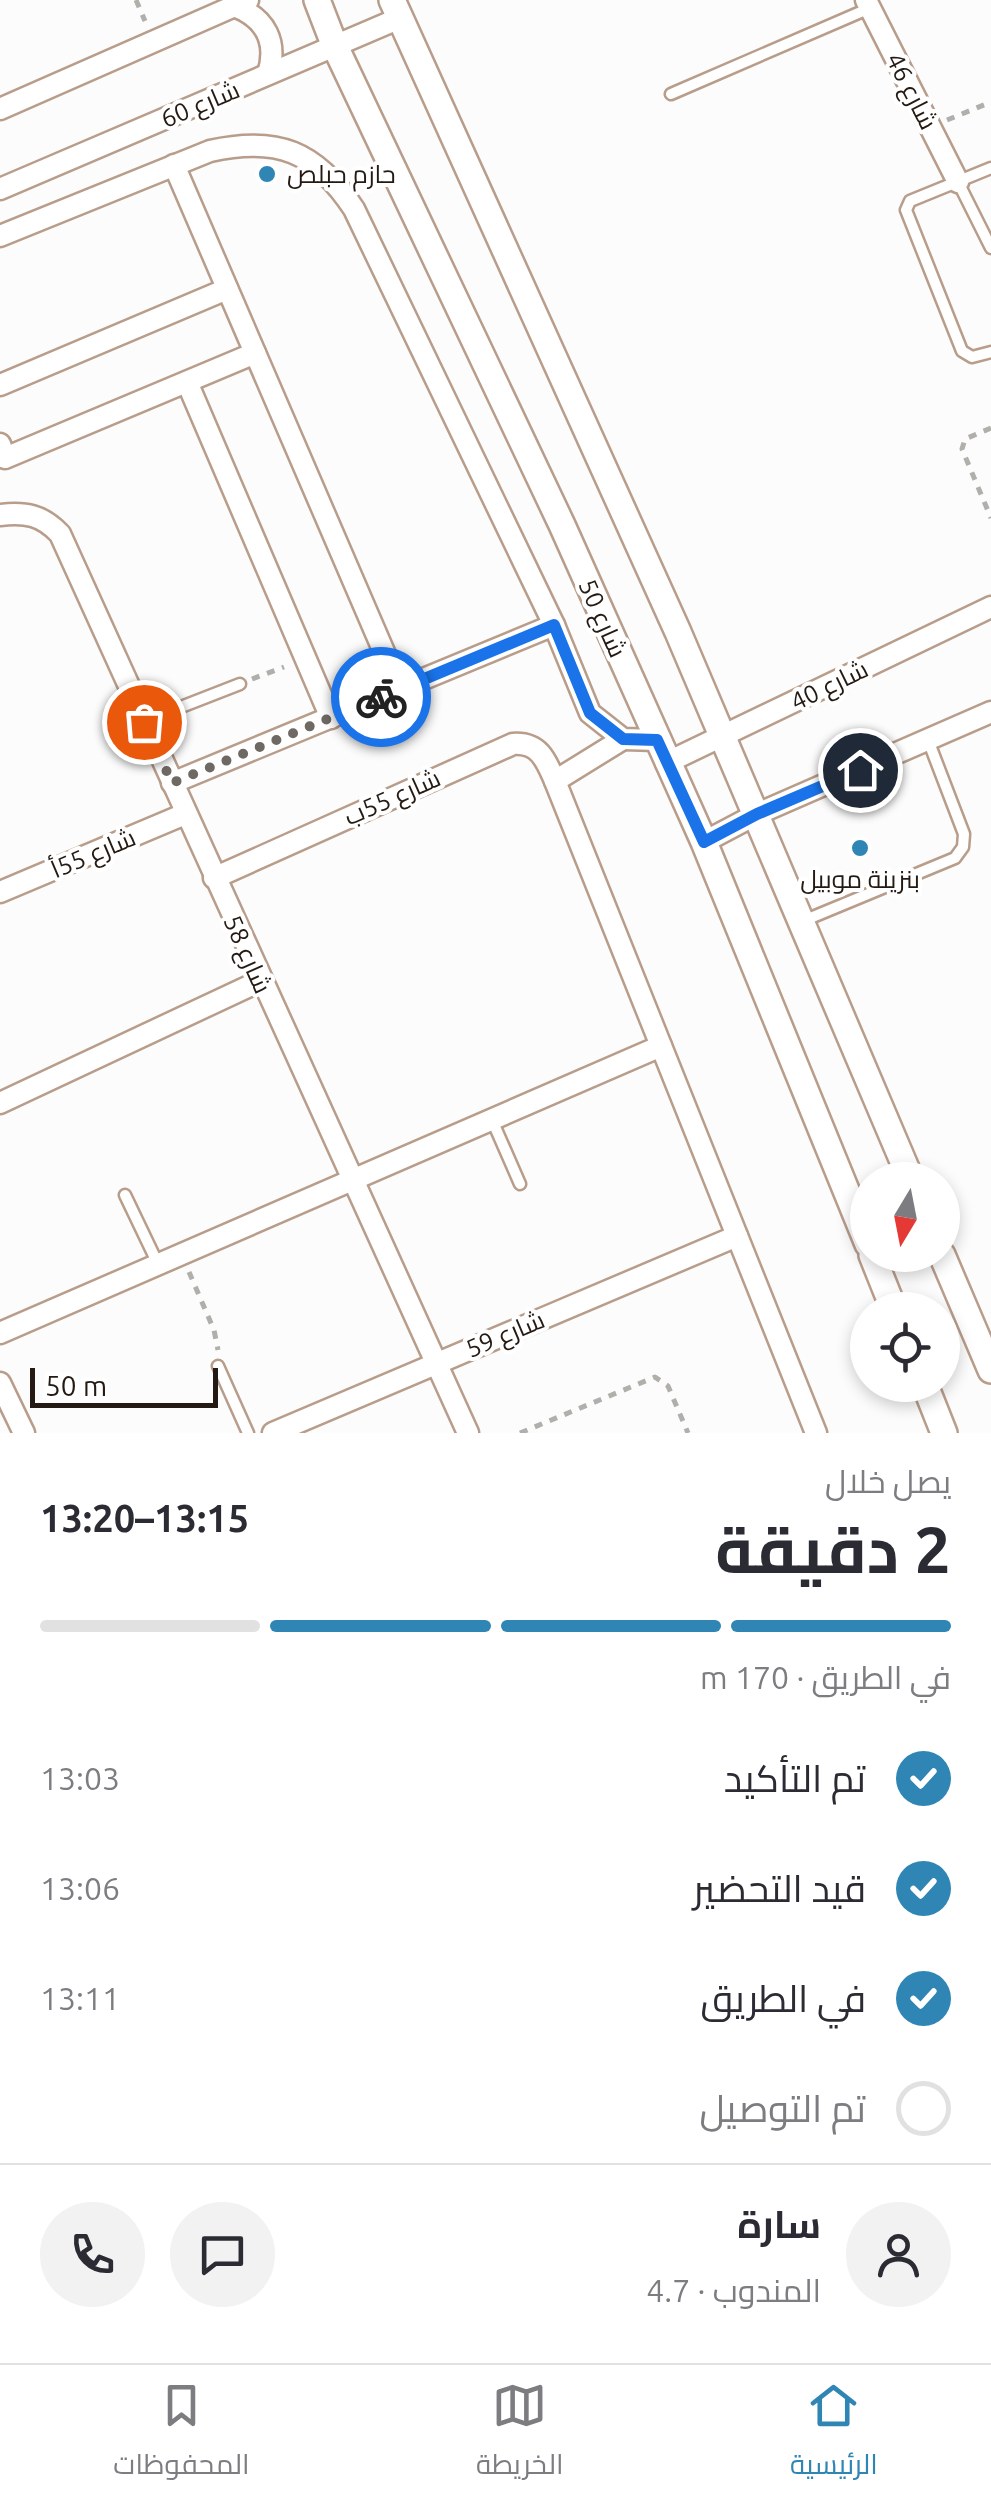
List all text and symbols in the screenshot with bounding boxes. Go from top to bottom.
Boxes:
street label: شارع 46 [878,48,943,135]
street label: شارع 60 [157,75,245,136]
place label: حازم حبلص [287,160,396,192]
marker: حازم حبلص [256,163,278,185]
street label: شارع 50 [571,575,633,663]
courier [331,647,431,747]
street label: شارع 40 [786,654,873,718]
icon: bike [354,670,409,725]
pin [102,680,187,765]
icon: bag [117,695,172,750]
pin [818,728,903,813]
icon: home [833,743,888,798]
street label: شارع 55ب [340,763,446,833]
street label: شارع 55أ [46,821,141,886]
marker: بنزينة موبيل [849,837,871,859]
place label: بنزينة موبيل [800,865,920,894]
street label: شارع 58 [216,911,278,999]
north arrow [850,1162,960,1272]
map controls [850,1162,960,1402]
button: locate [850,1292,960,1402]
street label: شارع 59 [462,1305,550,1366]
scale bar [30,1363,218,1408]
text: 50 m [45,1370,107,1401]
text: يصل خلال [825,1463,951,1499]
text: 13:15–13:20 [40,1497,249,1539]
text: 2 دقيقة [715,1512,951,1585]
text: في الطريق · 170 m [700,1659,951,1695]
icon: check [896,1751,951,1806]
text: تم التأكيد [724,1757,866,1799]
text: 13:03 [40,1760,120,1796]
icon: check [896,1861,951,1916]
text: قيد التحضير [693,1867,866,1909]
text: 13:06 [40,1870,120,1906]
icon: check [896,1971,951,2026]
text: في الطريق [700,1977,866,2019]
text: 13:11 [40,1980,120,2016]
text: تم التوصيل [699,2087,866,2129]
button: phone [40,2202,145,2307]
button: chat [170,2202,275,2307]
button: person [846,2202,951,2307]
text: سارة [738,2203,821,2245]
text: المندوب · 4.7 [646,2272,821,2308]
tab: المحفوظات [113,2378,250,2490]
tab: الخريطة [476,2378,563,2490]
tab: الرئيسية [790,2378,878,2490]

